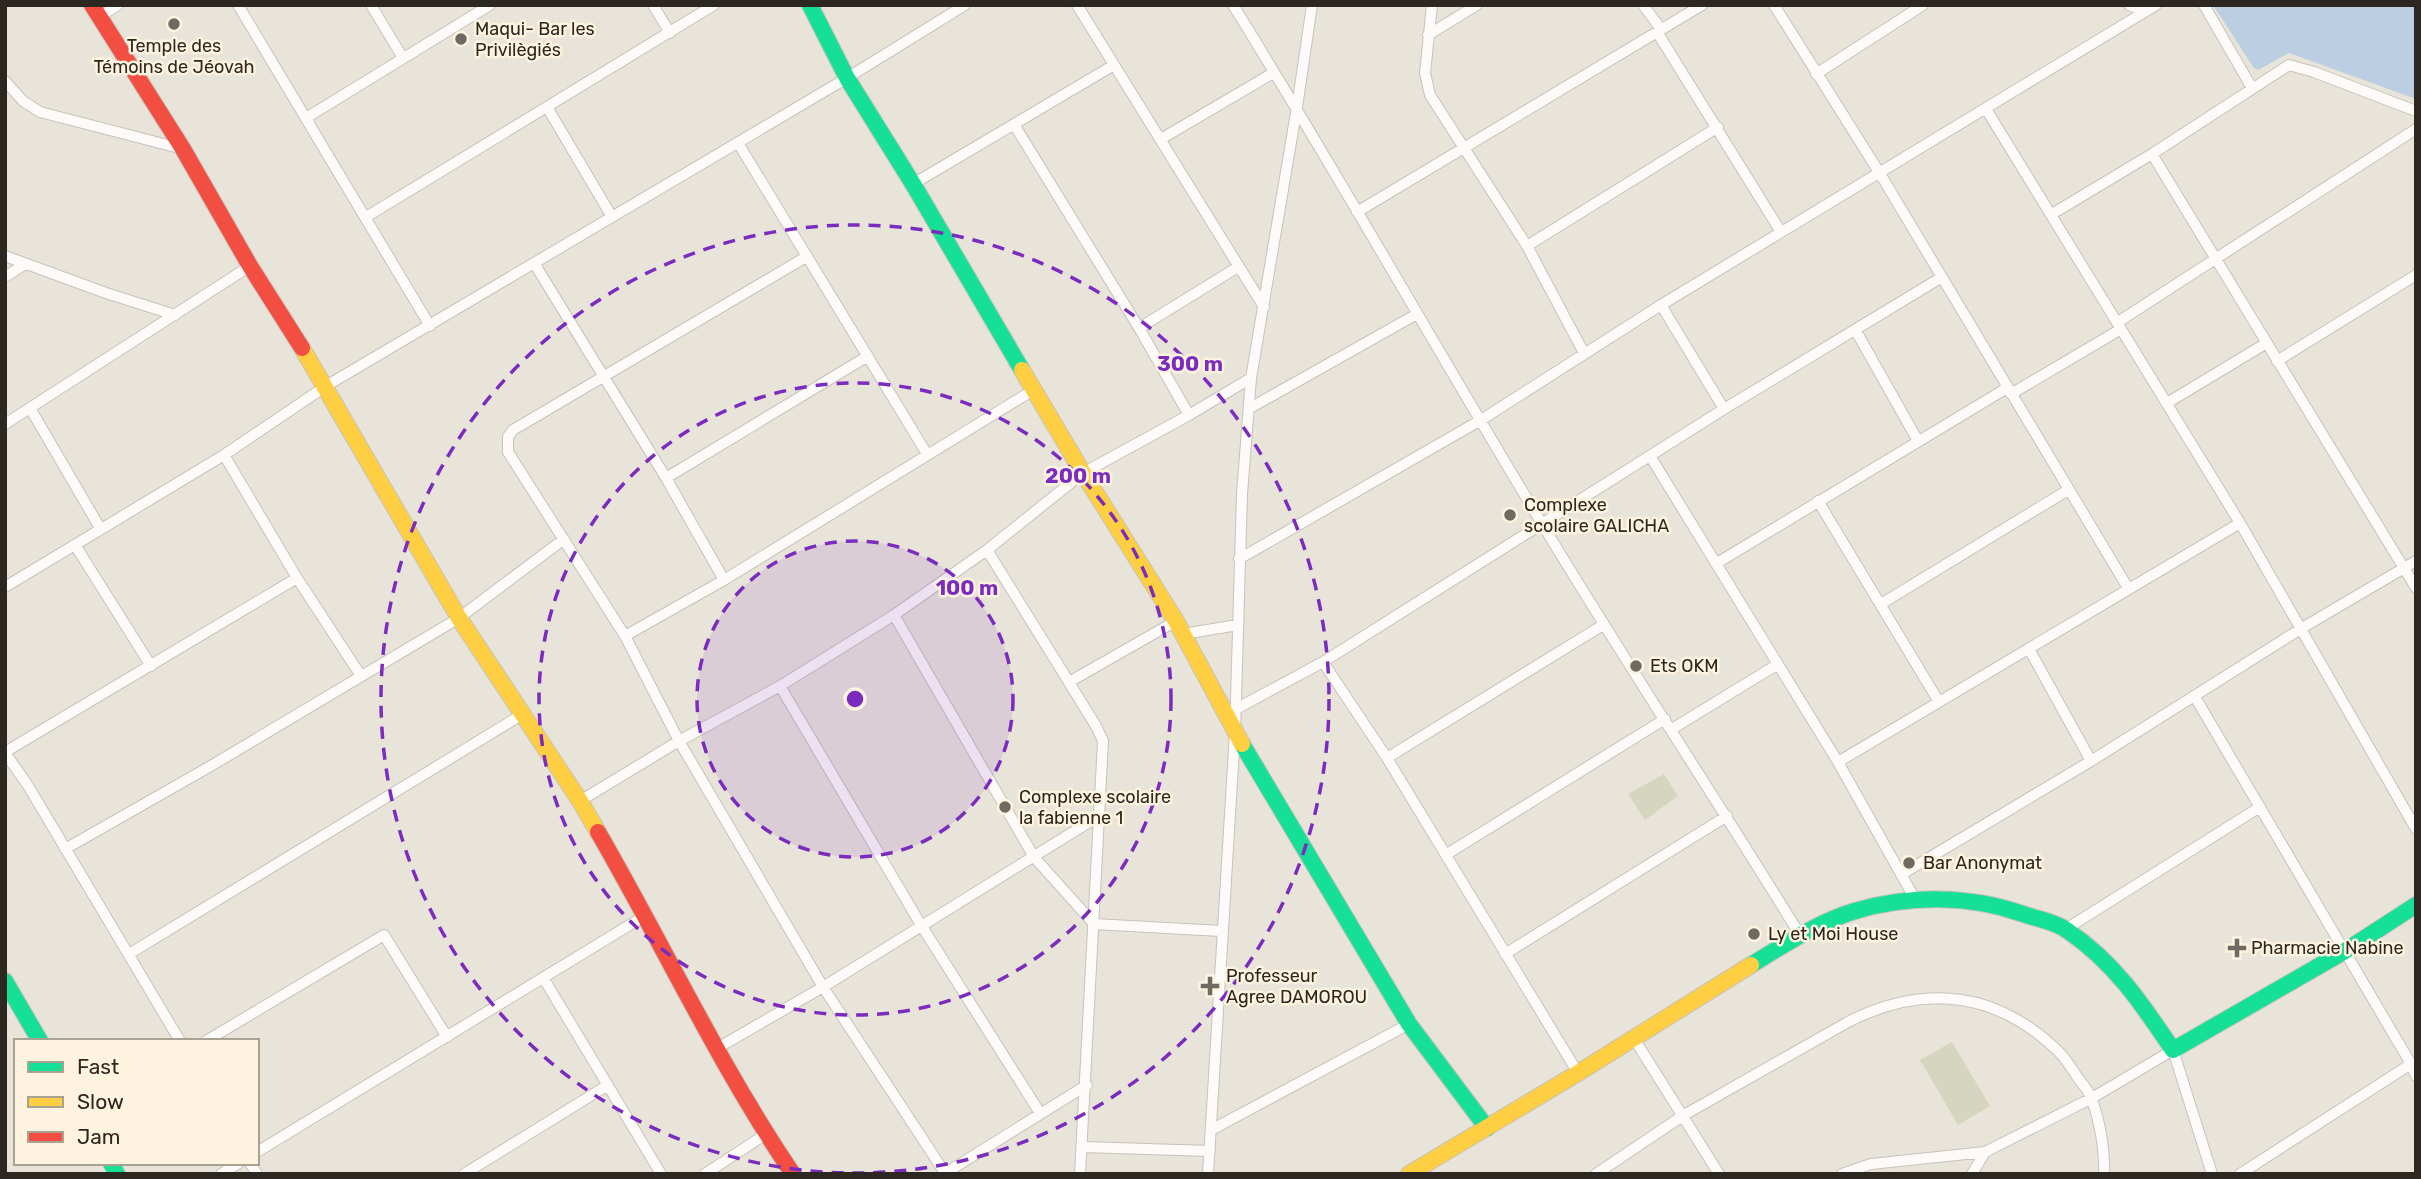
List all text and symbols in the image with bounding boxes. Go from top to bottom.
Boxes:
marker: Temple des Témoins de Jéovah [166,16,182,32]
place label: Maqui- Bar les Privilègiés [475,18,595,61]
marker: Maqui- Bar les Privilègiés [453,31,469,47]
place label: Temple des Témoins de Jéovah [93,35,255,78]
text: 300 m [1157,351,1223,376]
text: 200 m [1045,463,1111,488]
place label: Complexe scolaire GALICHA [1524,494,1669,537]
marker: Complexe scolaire GALICHA [1502,507,1518,523]
text: 100 m [936,575,998,600]
place label: Ets OKM [1650,655,1719,677]
marker: Ets OKM [1628,658,1644,674]
centre of rings [843,687,867,711]
place label: Complexe scolaire la fabienne 1 [1019,786,1171,829]
marker: Complexe scolaire la fabienne 1 [997,799,1013,815]
place label: Bar Anonymat [1923,852,2042,874]
marker: Bar Anonymat [1901,855,1917,871]
place label: Ly et Moi House [1768,923,1898,945]
marker: Ly et Moi House [1746,926,1762,942]
place label: Pharmacie Nabine [2251,937,2404,959]
marker: Pharmacie Nabine [2229,940,2245,956]
place label: Professeur Agree DAMOROU [1226,965,1367,1008]
marker: Professeur Agree DAMOROU [1200,976,1220,996]
legend [14,1039,259,1165]
text: Fast [77,1054,119,1079]
text: Slow [77,1089,124,1114]
text: Jam [77,1124,121,1149]

